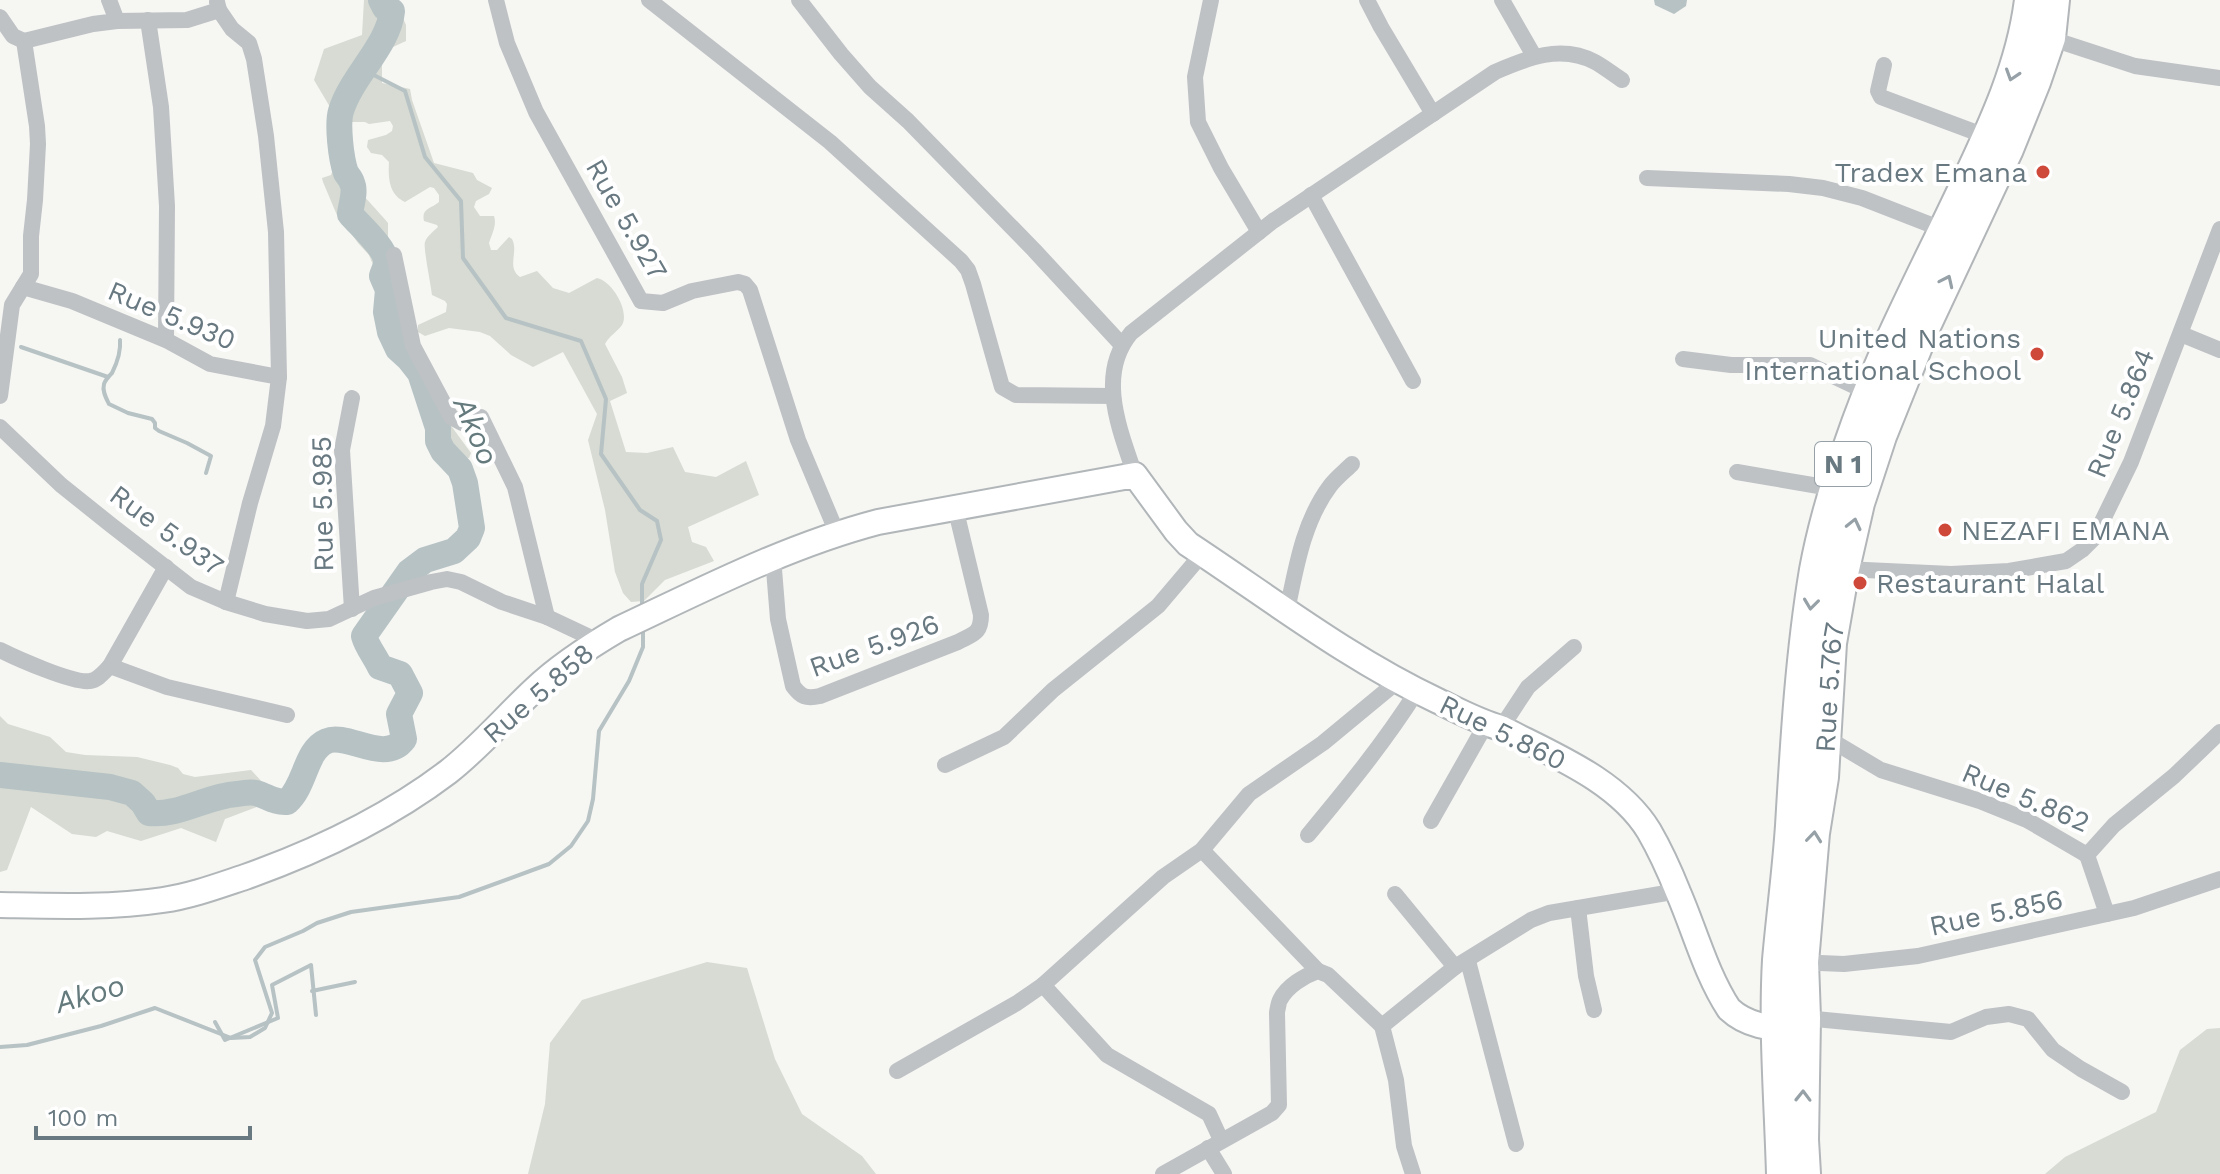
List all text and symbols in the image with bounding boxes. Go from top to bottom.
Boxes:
one-way arrow [2005,68,2021,82]
street label: Rue 5.927 [579,153,674,285]
place label: Tradex Emana [1834,156,2027,189]
marker: Tradex Emana [2034,163,2052,181]
street label: Rue 5.930 [103,274,241,357]
one-way arrow [1937,275,1953,290]
place label: United Nations International School [1744,322,2021,387]
street label: Rue 5.864 [2080,344,2161,483]
marker: United Nations International School [2028,345,2046,363]
water label: Akoo [446,390,506,470]
street label: Rue 5.985 [305,436,340,572]
road number: N 1 [1815,442,1871,486]
street label: Rue 5.937 [103,478,230,583]
place label: NEZAFI EMANA [1961,514,2170,547]
one-way arrow [1845,517,1862,531]
marker: NEZAFI EMANA [1936,521,1954,539]
place label: Restaurant Halal [1876,567,2105,600]
marker: Restaurant Halal [1851,574,1869,592]
one-way arrow [1803,597,1820,611]
street label: Rue 5.926 [805,607,944,684]
street label: Rue 5.767 [1808,620,1851,753]
street label: Rue 5.858 [476,636,600,750]
street label: Rue 5.860 [1434,688,1571,777]
street label: Rue 5.862 [1957,756,2095,839]
one-way arrow [1806,830,1823,843]
street label: Rue 5.856 [1926,882,2066,943]
water label: Akoo [49,967,129,1021]
one-way arrow [1794,1089,1812,1102]
scale bar [36,1090,250,1140]
text: 100 m [48,1104,118,1132]

